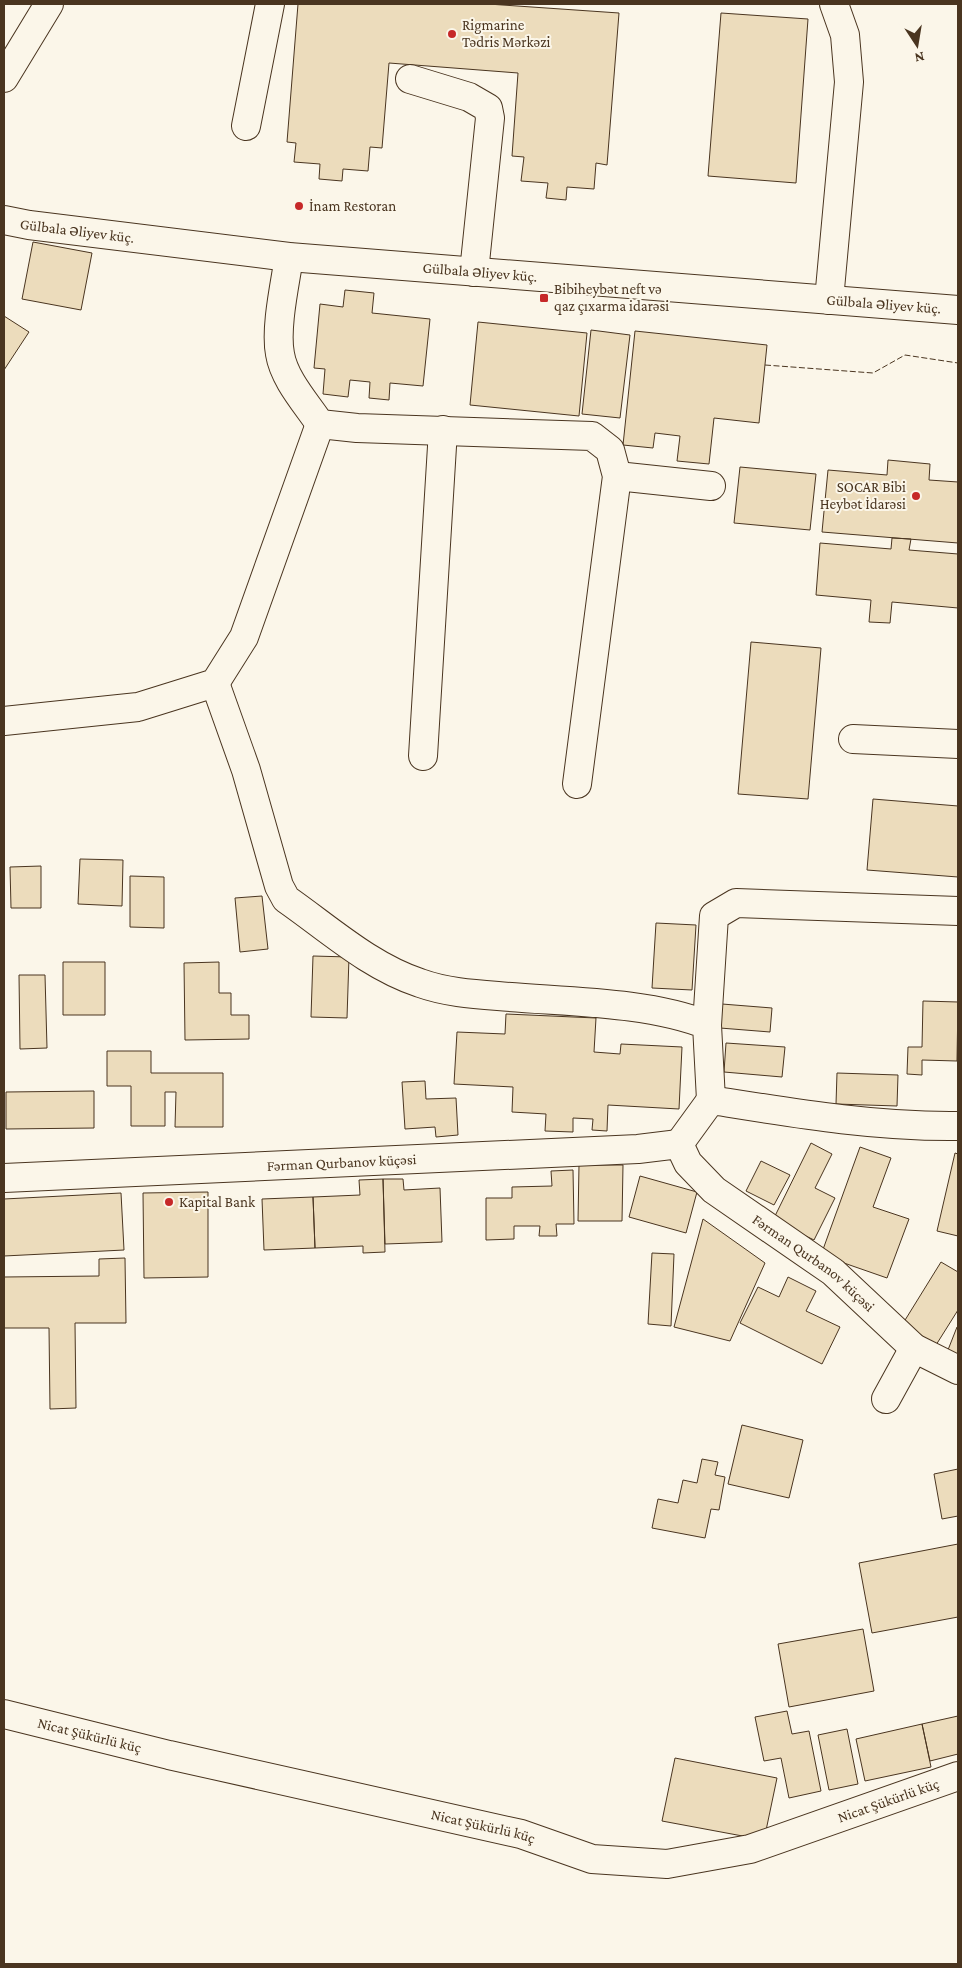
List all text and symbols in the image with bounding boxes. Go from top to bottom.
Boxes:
place label: Rigmarine Tədris Mərkəzi [462,17,551,50]
north arrow [892,20,942,70]
marker: Rigmarine Tədris Mərkəzi [446,28,458,40]
text: N [913,49,926,67]
place label: İnam Restoran [309,198,396,214]
marker: İnam Restoran [293,200,305,212]
street label: Gülbala Əliyev küç. [19,215,135,247]
street label: Gülbala Əliyev küç. [422,260,538,285]
place label: Bibiheybət neft və qaz çıxarma idarəsi [554,281,669,315]
marker: Bibiheybət neft və qaz çıxarma idarəsi [538,292,550,304]
street label: Gülbala Əliyev küç. [826,292,942,317]
place label: SOCAR Bibi Heybət İdarəsi [820,479,906,513]
marker: SOCAR Bibi Heybət İdarəsi [910,490,922,502]
street label: Fərman Qurbanov küçəsi [266,1151,417,1174]
place label: Kapital Bank [179,1194,256,1211]
marker: Kapital Bank [163,1196,175,1208]
street label: Fərman Qurbanov küçəsi [749,1211,878,1315]
street label: Nicat Şükürlü küç [36,1715,144,1757]
street label: Nicat Şükürlü küç [835,1775,942,1826]
street label: Nicat Şükürlü küç [430,1806,538,1847]

